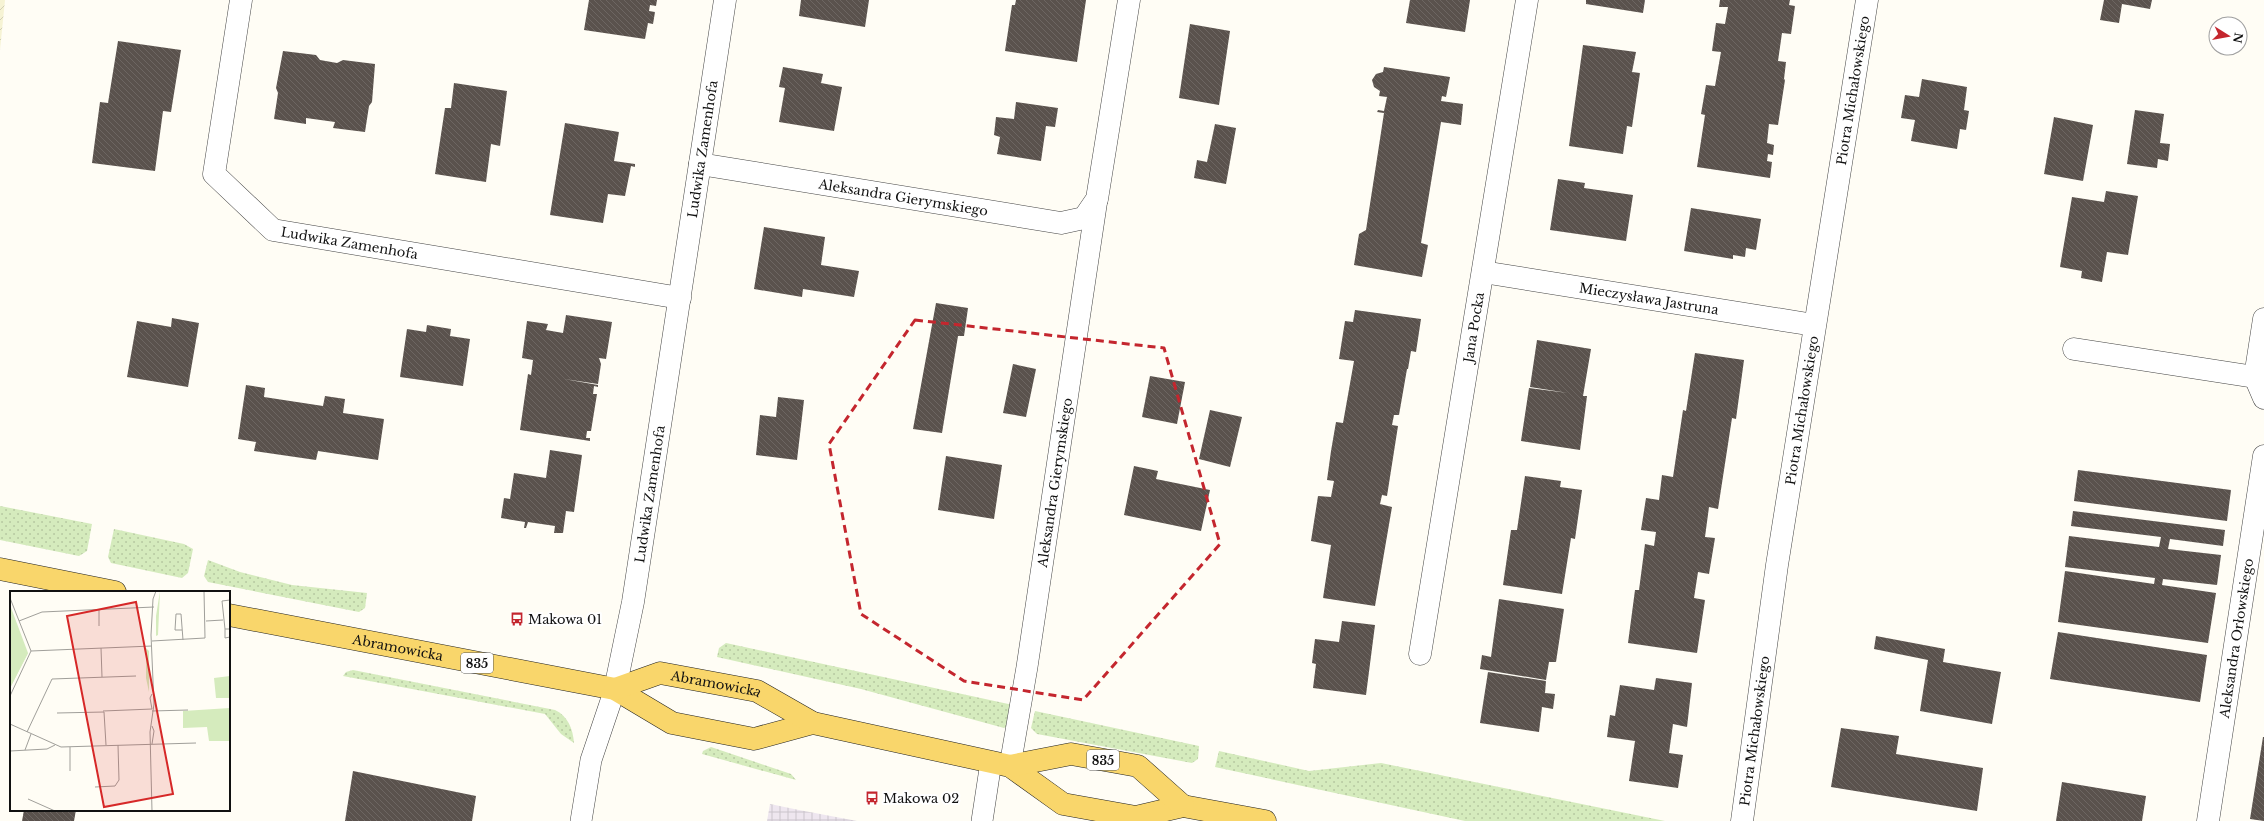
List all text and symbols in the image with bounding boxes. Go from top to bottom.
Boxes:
street label: Piotra Michałowskiego [1832,14,1873,166]
north arrow [2208,16,2248,56]
text: N [2230,31,2246,45]
street label: Ludwika Zamenhofa [683,78,721,219]
street label: Aleksandra Gierymskiego [816,175,989,219]
street label: Ludwika Zamenhofa [280,223,420,263]
street label: Mieczysława Jastruna [1578,279,1721,318]
street label: Jana Pocka [1459,290,1488,366]
street label: Piotra Michałowskiego [1781,334,1822,486]
street label: Aleksandra Gierymskiego [1033,397,1076,569]
street label: Ludwika Zamenhofa [631,423,668,564]
street label: Aleksandra Orłowskiego [2215,557,2257,720]
inset map [10,591,230,811]
bus stop icon: Makowa 01 [509,611,525,627]
place label: Makowa 01 [528,611,602,628]
street label: Abramowicka [350,630,445,665]
road number: 835 [461,653,493,673]
street label: Piotra Michałowskiego [1736,655,1773,807]
street label: Abramowicka [669,667,766,701]
road number: 835 [1087,750,1119,770]
bus stop icon: Makowa 02 [864,790,880,806]
place label: Makowa 02 [883,790,959,807]

